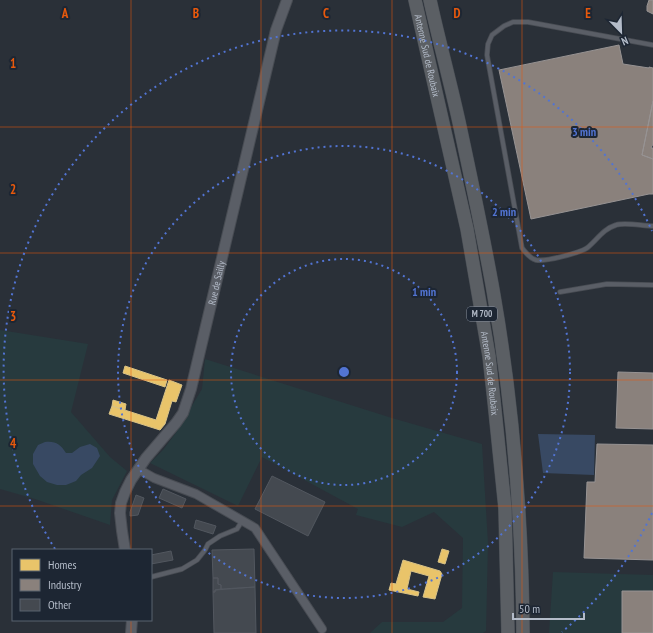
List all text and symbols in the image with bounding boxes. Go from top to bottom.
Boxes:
text: A [61,5,69,22]
text: B [193,5,199,22]
text: C [323,5,329,22]
text: D [454,5,461,22]
text: E [585,5,591,22]
north arrow [601,12,641,52]
street label: Antenne Sud de Roubaix [411,13,443,98]
text: N [619,34,630,49]
text: 1 [10,55,16,72]
text: 3 min [572,124,596,139]
text: 2 [10,181,16,198]
text: 2 min [492,204,516,219]
street label: Rue de Sailly [205,259,228,306]
text: 1 min [412,284,436,299]
road number: M 700 [467,307,497,321]
text: 3 [10,308,16,325]
street label: Antenne Sud de Roubaix [478,330,501,416]
centre of rings [337,365,351,379]
text: 4 [10,435,17,452]
legend [12,549,152,621]
text: Homes [48,557,76,572]
text: Industry [48,577,82,592]
scale bar [513,595,584,621]
text: Other [48,597,72,612]
text: 50 m [519,601,540,616]

